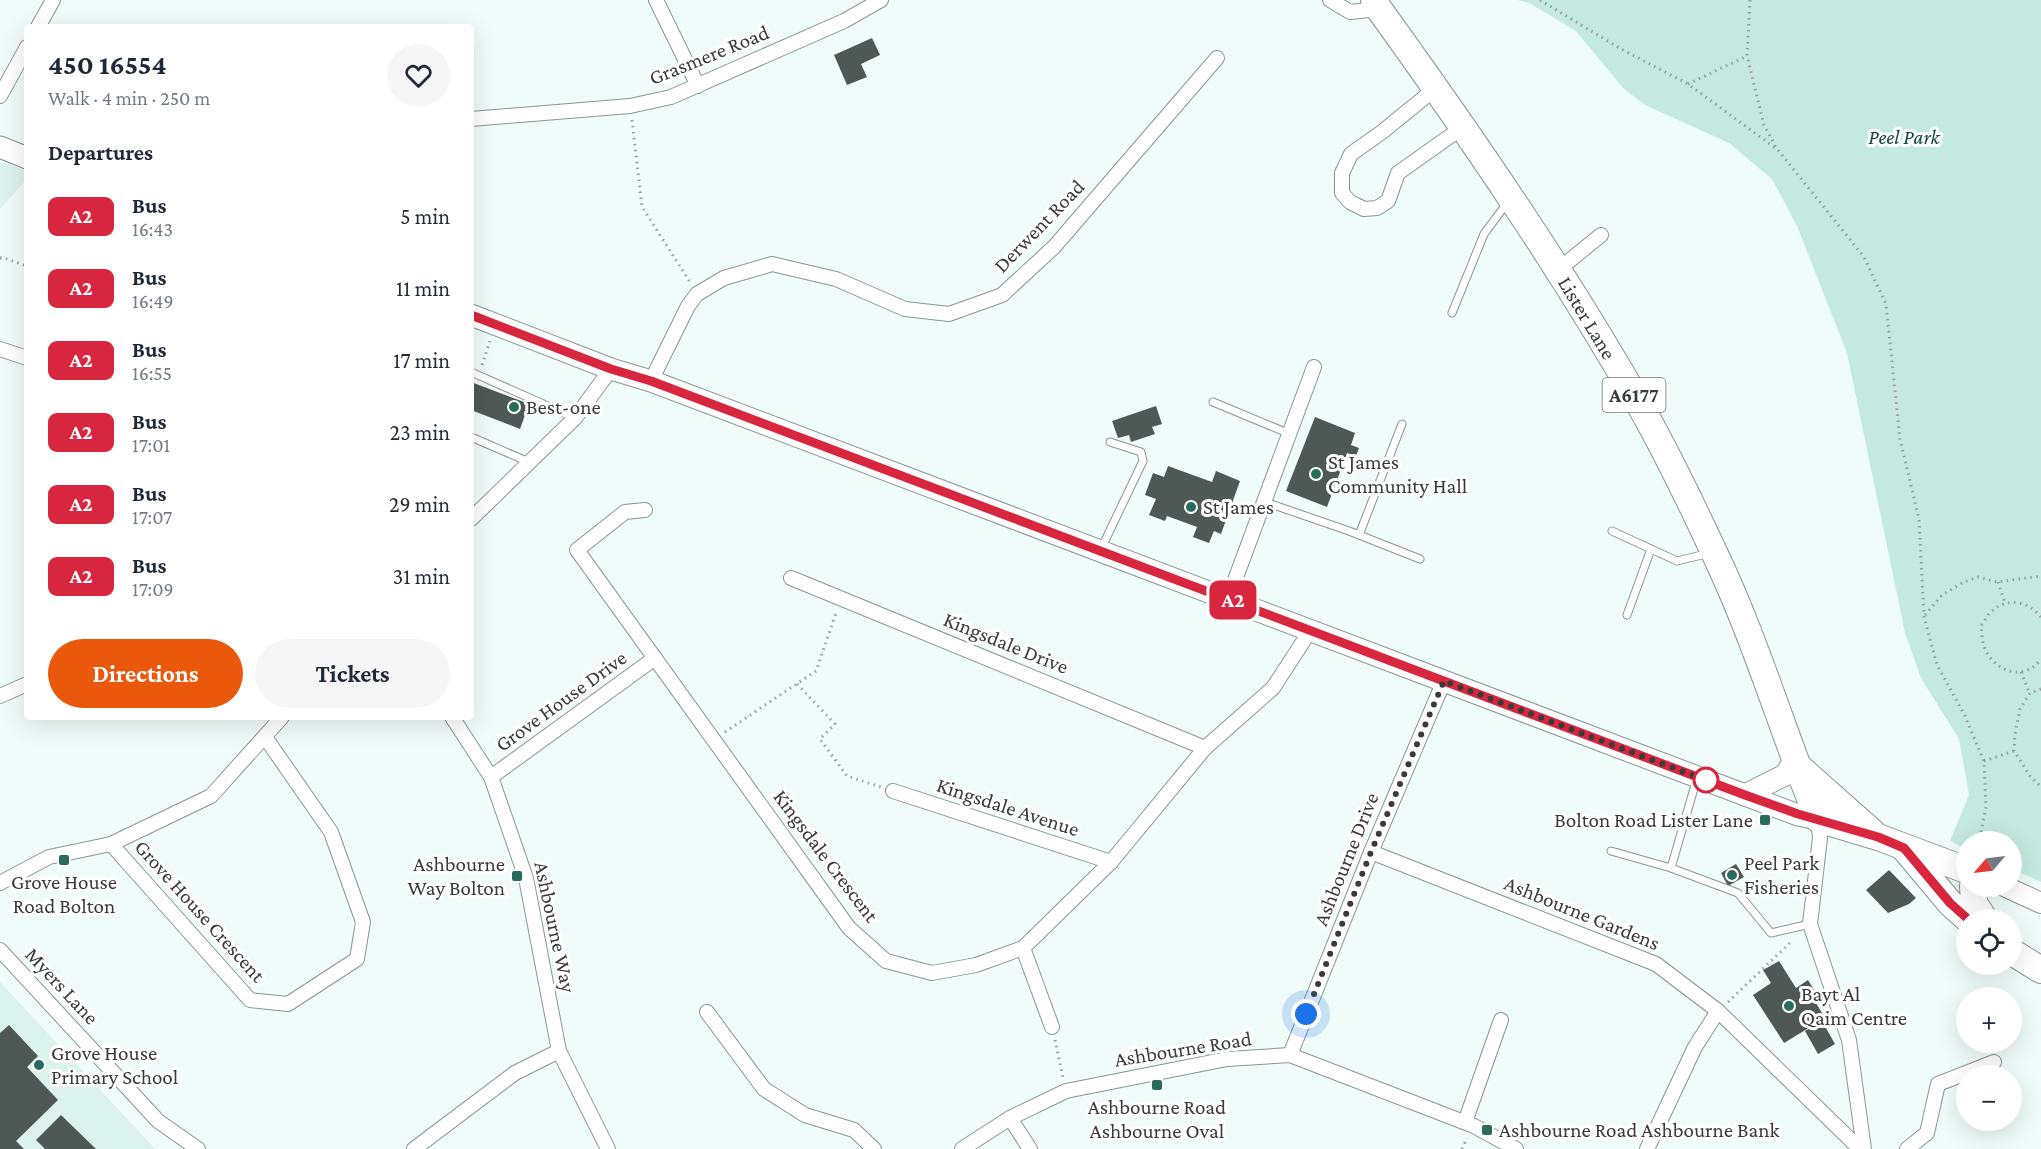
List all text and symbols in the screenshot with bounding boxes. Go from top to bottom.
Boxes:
street label: Grasmere Road [646,20,772,90]
button: heart [387,44,450,107]
text: 450 16554 [48,49,167,80]
text: Walk · 4 min · 250 m [48,87,210,109]
park label: Peel Park [1868,125,1941,149]
text: Departures [48,140,153,165]
street label: Derwent Road [989,175,1089,277]
text: Bus [132,193,166,218]
text: A2 [69,204,93,228]
text: 5 min [400,204,450,229]
text: 16:43 [132,218,173,240]
text: Bus [132,265,166,290]
street label: Lister Lane [1553,272,1621,364]
text: A2 [69,276,93,300]
text: 11 min [396,276,450,301]
text: 16:49 [132,290,174,312]
text: Bus [132,337,166,362]
text: A2 [69,348,93,372]
text: 17 min [393,348,450,373]
text: 16:55 [132,362,172,384]
road number: A6177 [1602,378,1666,412]
place label: Best-one [526,395,601,419]
marker: Best-one [507,400,521,414]
text: Bus [132,409,166,434]
text: A2 [69,420,93,444]
text: 23 min [390,420,450,445]
text: 17:01 [132,434,170,456]
place label: St James Community Hall [1328,450,1467,498]
marker: St James Community Hall [1309,467,1323,481]
text: Bus [132,481,166,506]
text: A2 [69,492,93,516]
text: 29 min [389,492,450,517]
place label: St James [1203,495,1274,519]
marker: St James [1184,500,1198,514]
text: 17:07 [132,506,172,528]
text: Bus [132,553,166,578]
text: A2 [69,564,93,588]
text: 31 min [393,564,450,589]
text: 17:09 [132,578,174,600]
line badge: A2 [1206,580,1260,620]
text: A2 [1221,588,1245,612]
street label: Kingsdale Drive [940,607,1072,679]
button: Directions [48,639,243,708]
button: Tickets [255,639,450,708]
street label: Grove House Drive [491,646,631,756]
unlabelled marker [1693,767,1719,793]
street label: Kingsdale Avenue [934,773,1082,841]
street label: Kingsdale Crescent [768,785,884,928]
street label: Ashbourne Drive [1308,789,1384,929]
place label: Bolton Road Lister Lane [1554,808,1753,832]
marker: Bolton Road Lister Lane [1758,813,1772,827]
north arrow [1956,831,2022,897]
map controls [1956,831,2022,1131]
street label: Grove House Crescent [130,835,271,988]
place label: Peel Park Fisheries [1744,851,1819,899]
place label: Ashbourne Way Bolton [408,852,505,900]
marker: Grove House Road Bolton [57,853,71,867]
street label: Ashbourne Way [529,859,581,995]
marker: Peel Park Fisheries [1725,868,1739,882]
marker: Ashbourne Way Bolton [510,869,524,883]
place label: Grove House Road Bolton [11,870,117,918]
street label: Ashbourne Gardens [1501,871,1663,955]
button: locate [1956,909,2022,975]
street label: Myers Lane [20,943,104,1029]
place label: Bayt Al Qaim Centre [1801,982,1907,1030]
button: + [1956,987,2022,1053]
your location [1291,999,1321,1029]
marker: Bayt Al Qaim Centre [1782,999,1796,1013]
street label: Ashbourne Road [1113,1026,1253,1072]
place label: Grove House Primary School [51,1041,178,1089]
marker: Grove House Primary School [32,1058,46,1072]
button: − [1956,1065,2022,1131]
marker: Ashbourne Road Ashbourne Oval [1150,1078,1164,1092]
place label: Ashbourne Road Ashbourne Oval [1088,1095,1226,1143]
place label: Ashbourne Road Ashbourne Bank [1499,1118,1779,1142]
marker: Ashbourne Road Ashbourne Bank [1480,1123,1494,1137]

